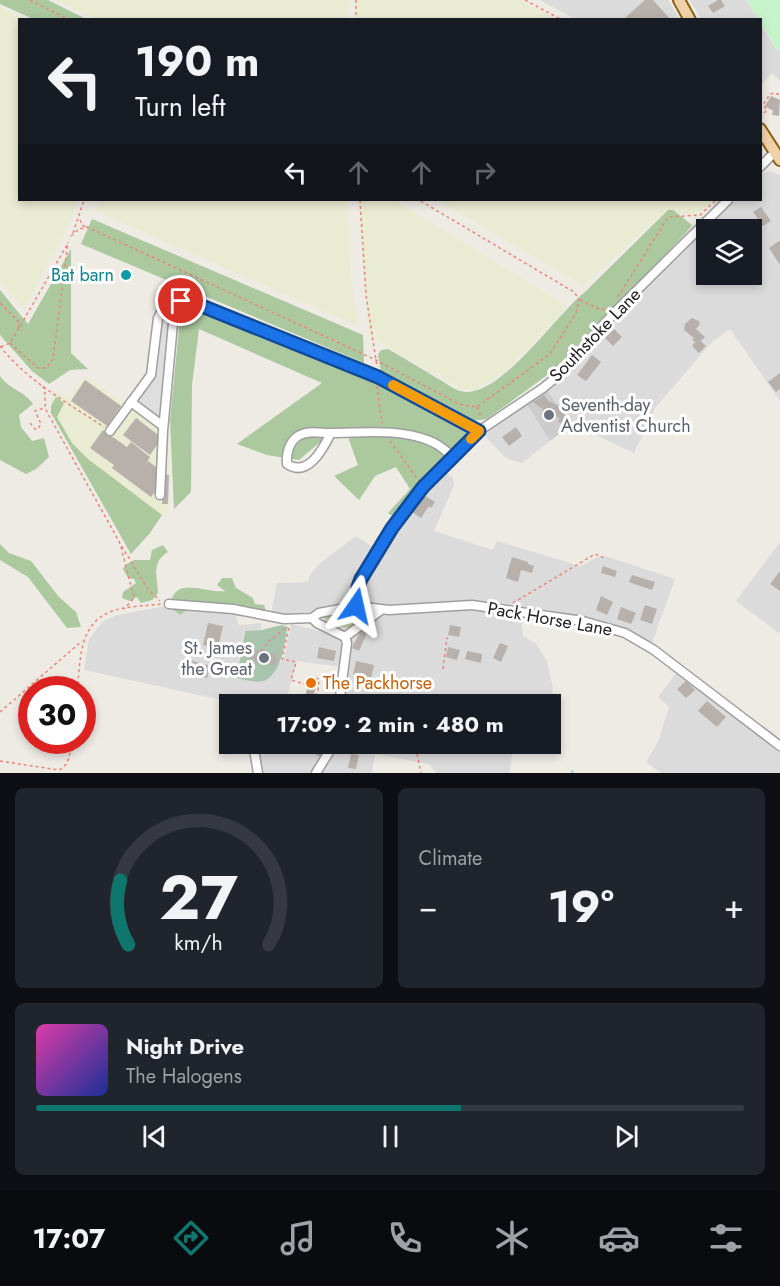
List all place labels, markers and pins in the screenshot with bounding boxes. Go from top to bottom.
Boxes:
place label: Bat barn [51,262,114,288]
marker: Bat barn [119,268,133,282]
pin [155,275,206,326]
place label: Seventh-day Adventist Church [561,392,691,439]
marker: Seventh-day Adventist Church [542,408,556,422]
place label: St. James the Great [181,635,253,682]
marker: St. James the Great [257,651,271,665]
place label: The Packhorse [323,670,432,696]
marker: The Packhorse [304,676,318,690]

